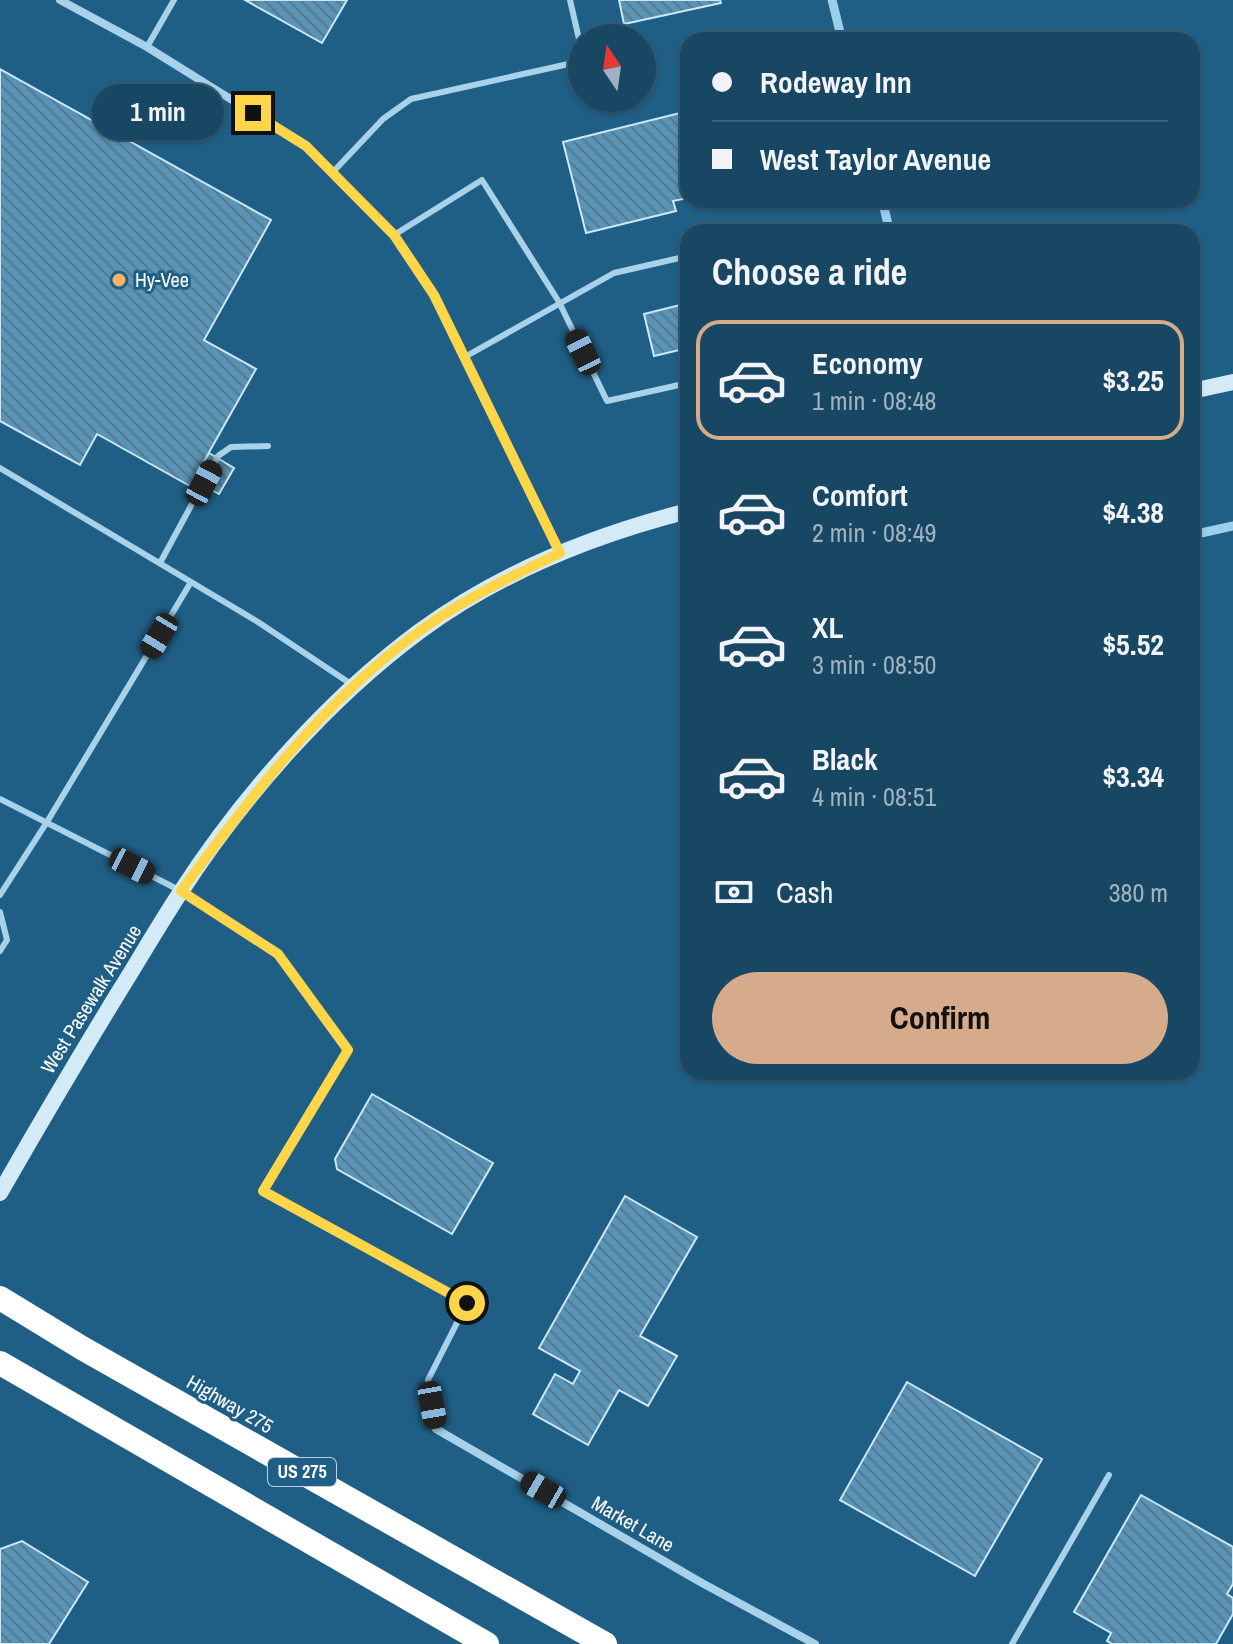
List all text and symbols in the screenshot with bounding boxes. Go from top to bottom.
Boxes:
north arrow [568,24,656,112]
map controls [568,24,656,112]
text: Rodeway Inn [760,62,912,102]
callout: 1 min [93,85,225,141]
text: 1 min [130,94,186,129]
route end [235,95,271,131]
text: West Taylor Avenue [760,139,991,179]
text: Choose a ride [712,248,907,296]
place label: Hy-Vee [135,266,189,293]
marker: Hy-Vee [110,271,128,289]
car [562,325,604,379]
text: Economy [812,343,923,383]
icon: car [716,344,788,416]
text: $3.25 [1102,360,1164,400]
text: 1 min · 08:48 [812,383,936,418]
car [182,456,226,510]
text: Comfort [812,475,908,515]
icon: car [716,476,788,548]
text: $4.38 [1102,492,1164,532]
text: 2 min · 08:49 [812,515,936,550]
text: XL [812,607,843,647]
icon: car [716,608,788,680]
car [136,609,182,663]
text: $5.52 [1102,624,1164,664]
text: 3 min · 08:50 [812,647,936,682]
text: Black [812,739,878,779]
icon: car [716,740,788,812]
text: $3.34 [1102,756,1164,796]
text: 4 min · 08:51 [812,779,936,814]
car [105,844,159,888]
icon: cash [712,870,756,914]
text: Cash [776,872,833,912]
text: 380 m [1109,875,1168,910]
street label: West Pasewalk Avenue [34,919,147,1078]
button: Confirm [712,972,1168,1064]
route start [449,1285,485,1321]
street label: Highway 275 [182,1368,278,1439]
car [416,1379,448,1431]
road number: US 275 [268,1458,336,1486]
car [516,1468,570,1512]
street label: Market Lane [587,1489,679,1558]

